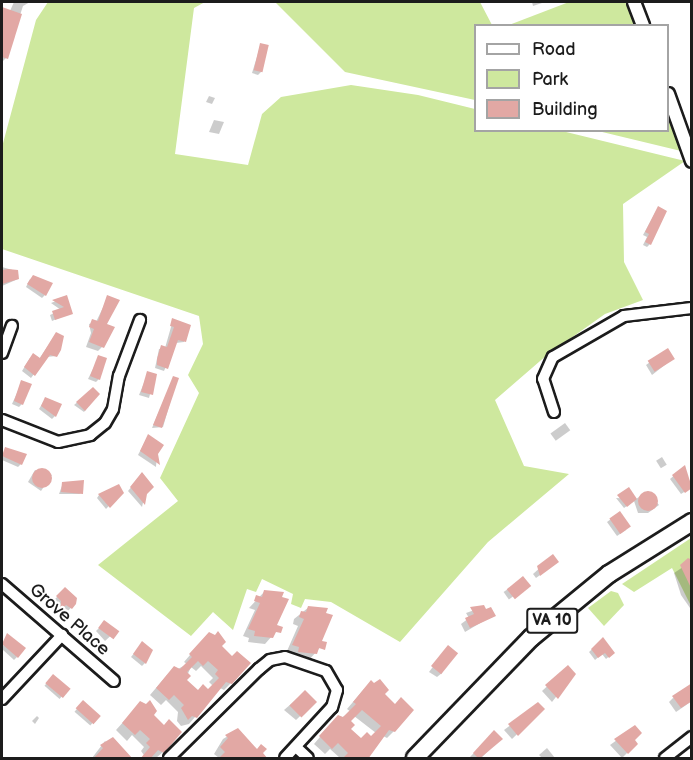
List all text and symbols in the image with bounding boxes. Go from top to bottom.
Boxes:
legend [474,24,669,132]
text: Road [532,39,576,60]
text: Park [532,69,568,90]
text: Building [532,99,598,120]
street label: Grove Place [24,579,114,661]
road number: VA 10 [525,608,579,634]

